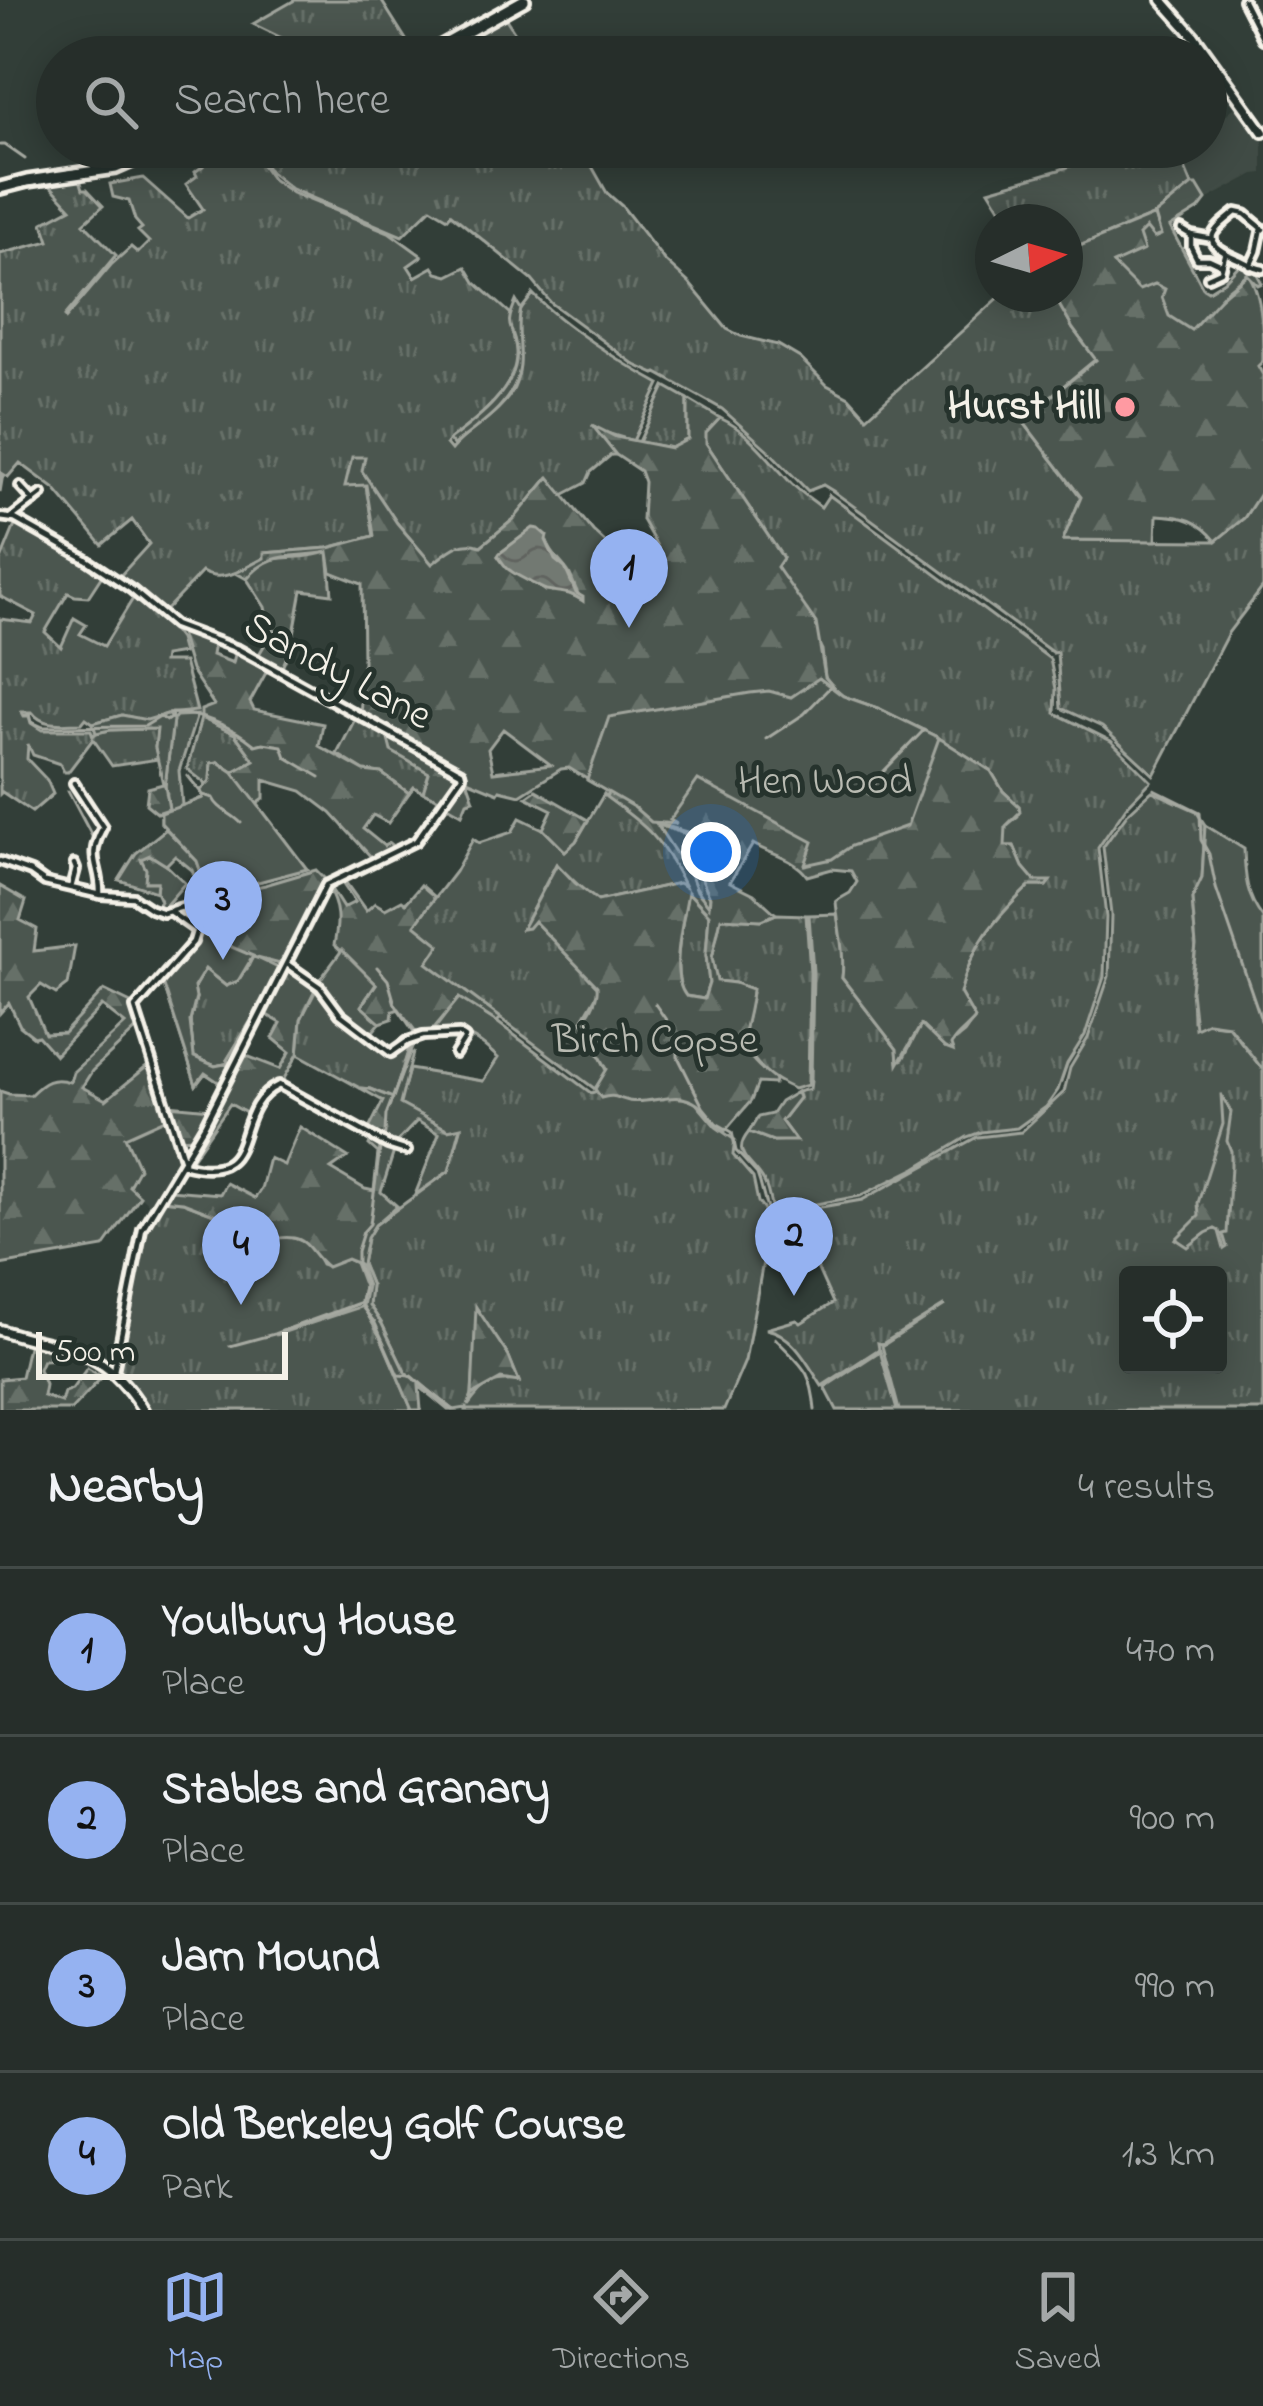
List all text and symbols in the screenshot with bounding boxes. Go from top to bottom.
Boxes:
search box [36,36,1227,168]
icon: search [78,69,144,135]
text: Search here [174,69,390,135]
north arrow [975,204,1083,312]
place label: Hurst Hill [948,377,1101,438]
marker: Hurst Hill [1112,394,1138,420]
pin: 1 [590,529,668,628]
street label: Sandy Lane [232,597,442,747]
park label: Hen Wood [738,752,912,813]
your location [681,822,741,882]
pin: 3 [184,861,262,960]
park label: Birch Copse [551,1011,758,1072]
pin: 2 [755,1197,833,1296]
pin: 4 [202,1206,280,1305]
map controls [1119,1266,1227,1374]
button: locate [1119,1266,1227,1374]
scale bar [36,1326,288,1379]
text: 500 m [54,1329,135,1377]
text: Nearby [48,1451,204,1526]
text: 4 results [1078,1460,1215,1517]
text: Youlbury House [162,1590,456,1656]
text: 1 [81,1623,93,1680]
text: 470 m [1126,1623,1215,1680]
text: Place [162,1656,245,1713]
text: Stables and Granary [162,1758,550,1824]
text: 2 [77,1791,97,1848]
text: 900 m [1130,1791,1215,1848]
text: Place [162,1824,245,1881]
text: Jarn Mound [162,1926,379,1992]
text: 3 [79,1959,95,2016]
text: 990 m [1135,1959,1215,2016]
text: Place [162,1992,245,2049]
text: Old Berkeley Golf Course [162,2094,625,2160]
text: 4 [79,2127,95,2184]
text: 1.3 km [1121,2127,1215,2184]
text: Park [162,2160,232,2217]
tab: Map [162,2264,228,2384]
tab: Directions [553,2264,690,2384]
tab: Saved [1015,2264,1101,2384]

